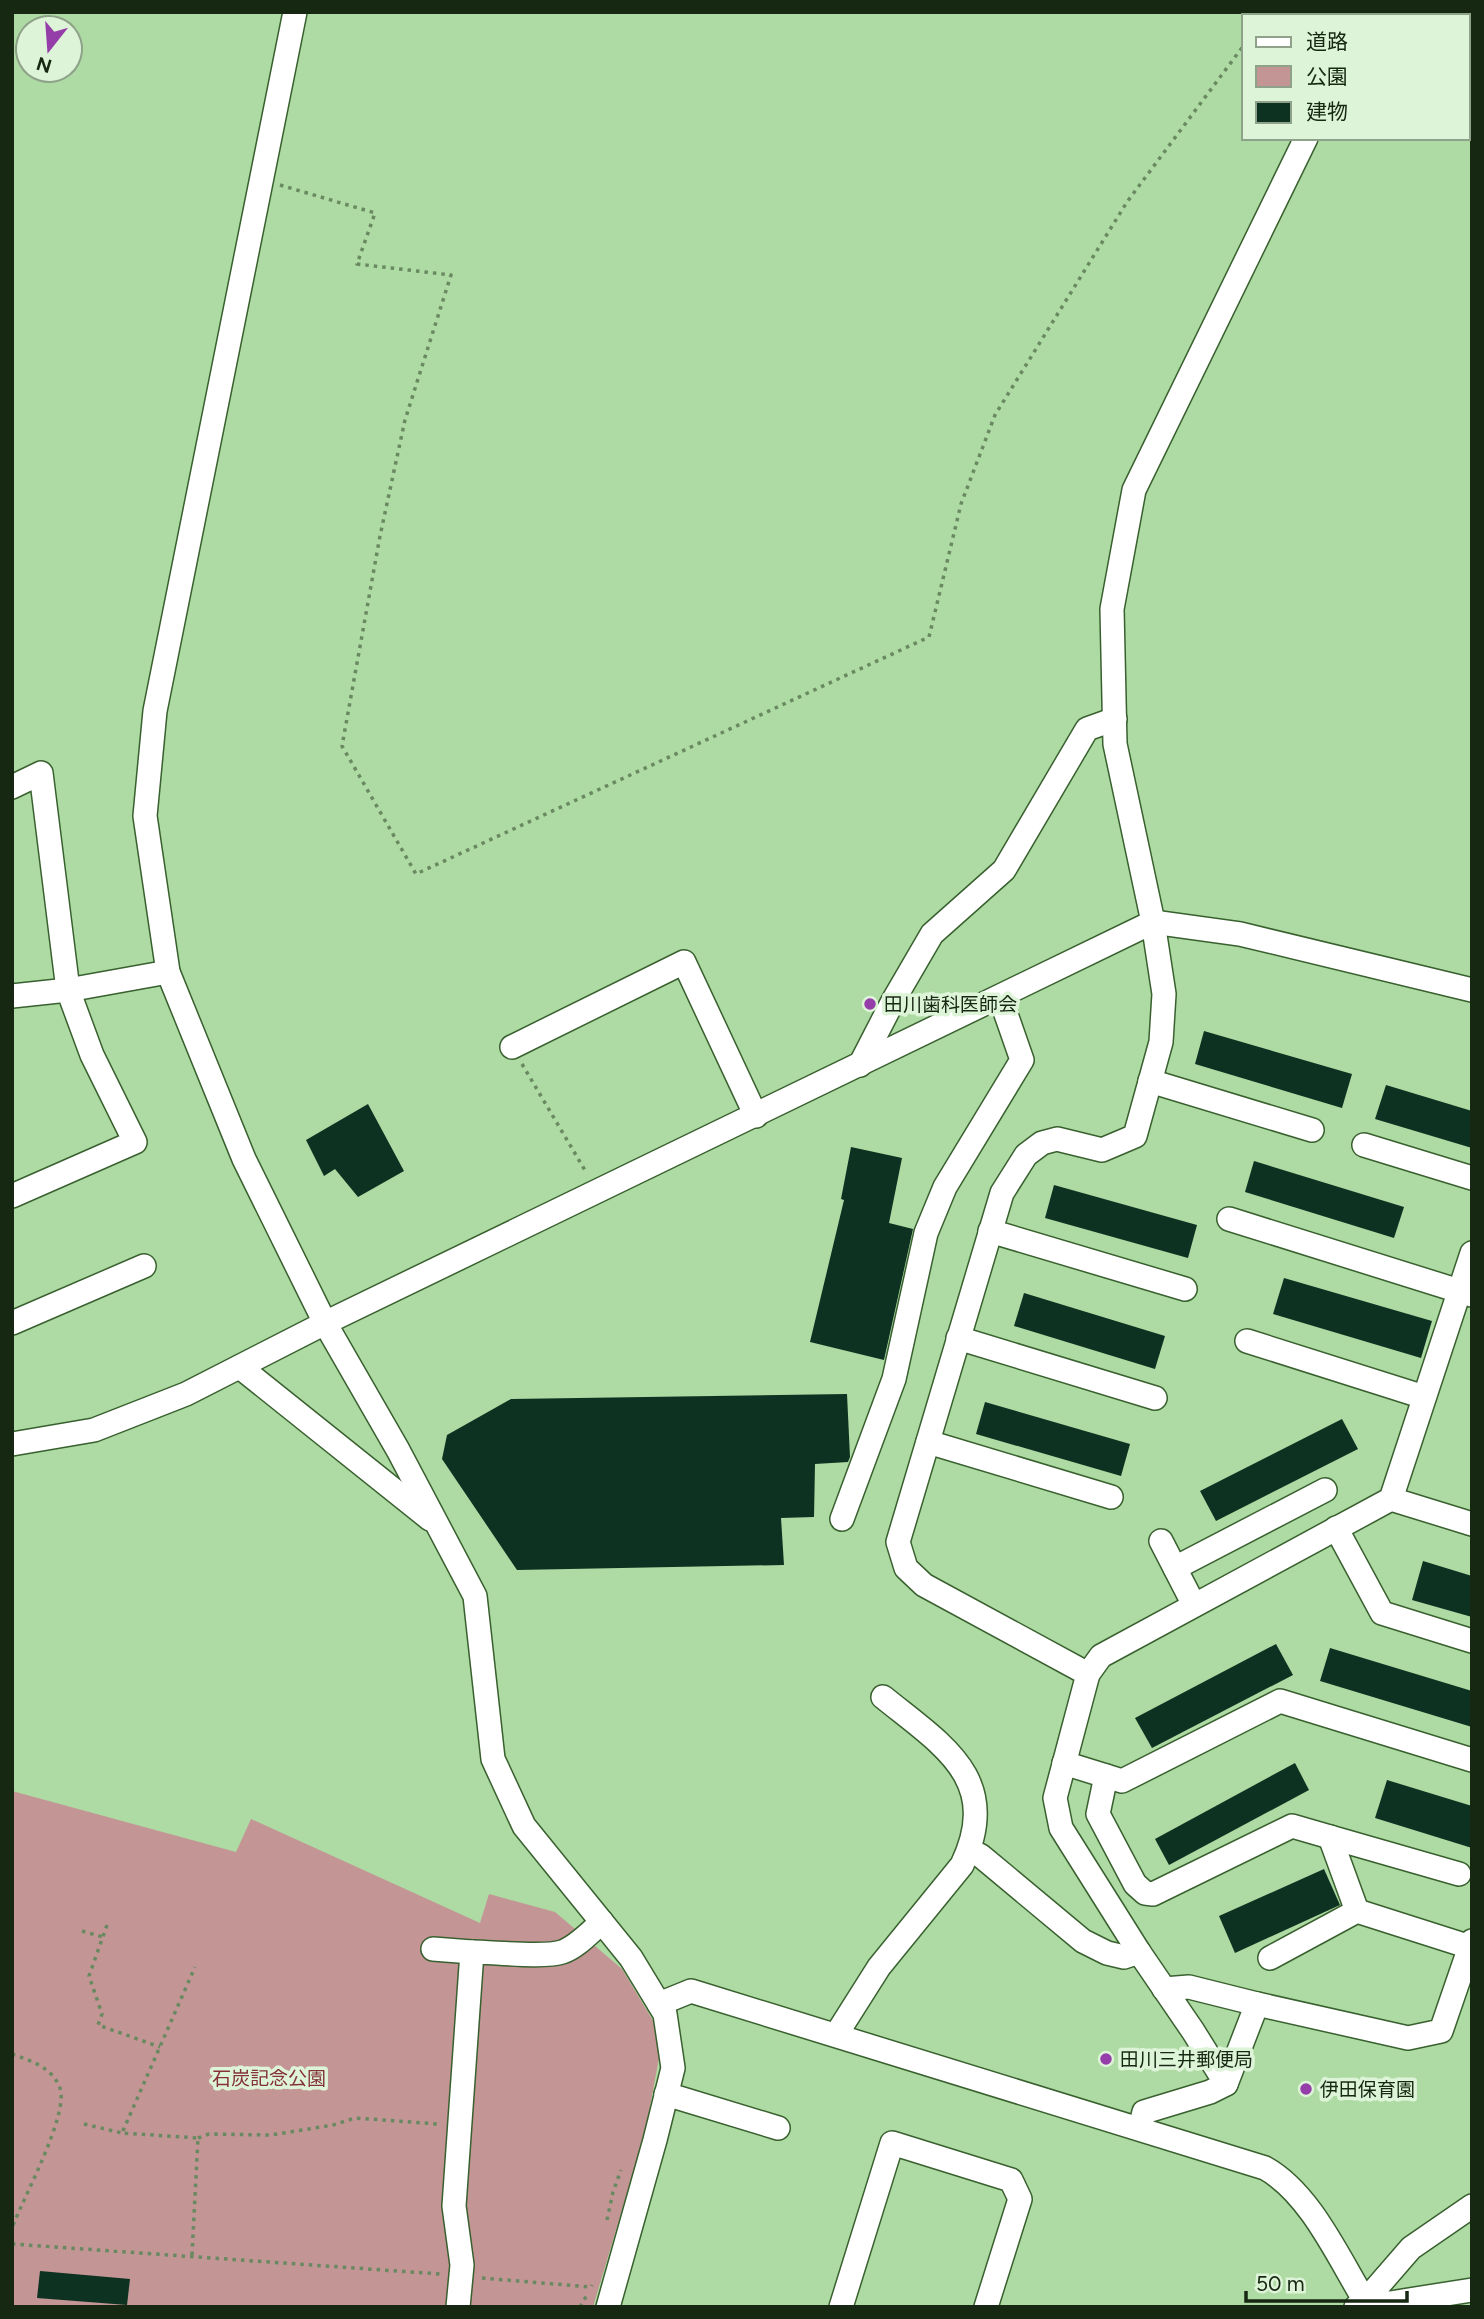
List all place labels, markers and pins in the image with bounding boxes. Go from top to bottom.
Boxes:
place label: 田川歯科医師会 [884,993,1017,1016]
marker: 田川歯科医師会 [862,996,878,1012]
place label: 田川三井郵便局 [1120,2048,1253,2071]
marker: 田川三井郵便局 [1098,2051,1114,2067]
place label: 伊田保育園 [1320,2078,1415,2101]
marker: 伊田保育園 [1298,2081,1314,2097]

